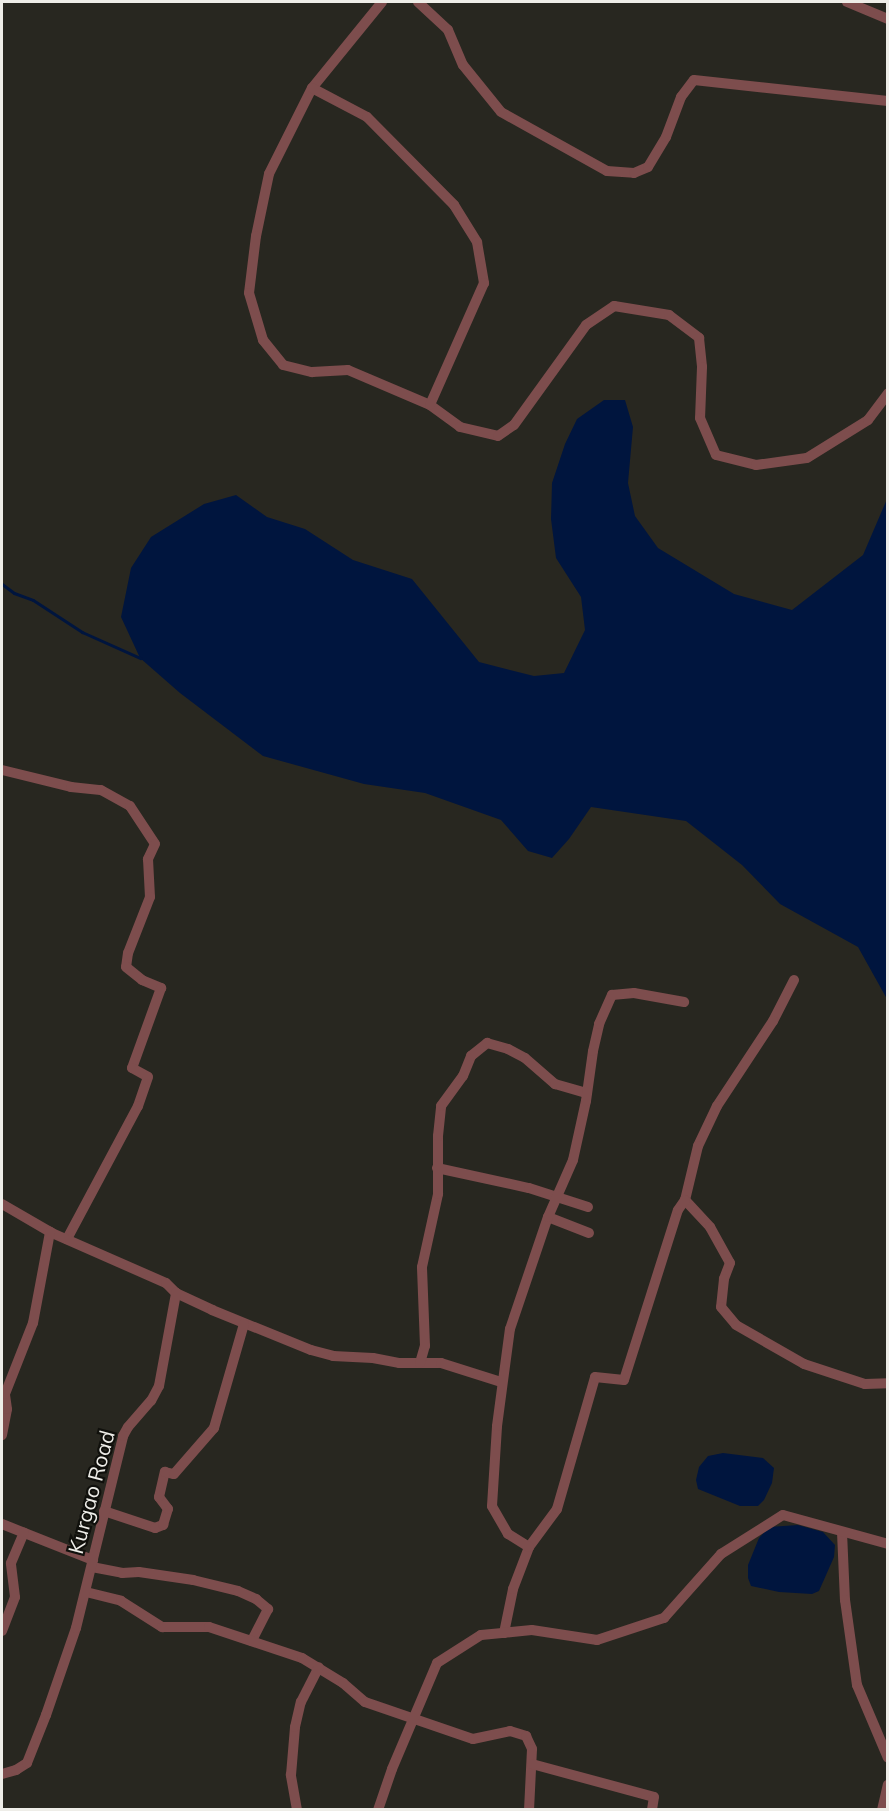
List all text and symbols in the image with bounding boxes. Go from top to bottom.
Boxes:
street label: Kurgao Road [62,1427,120,1557]

